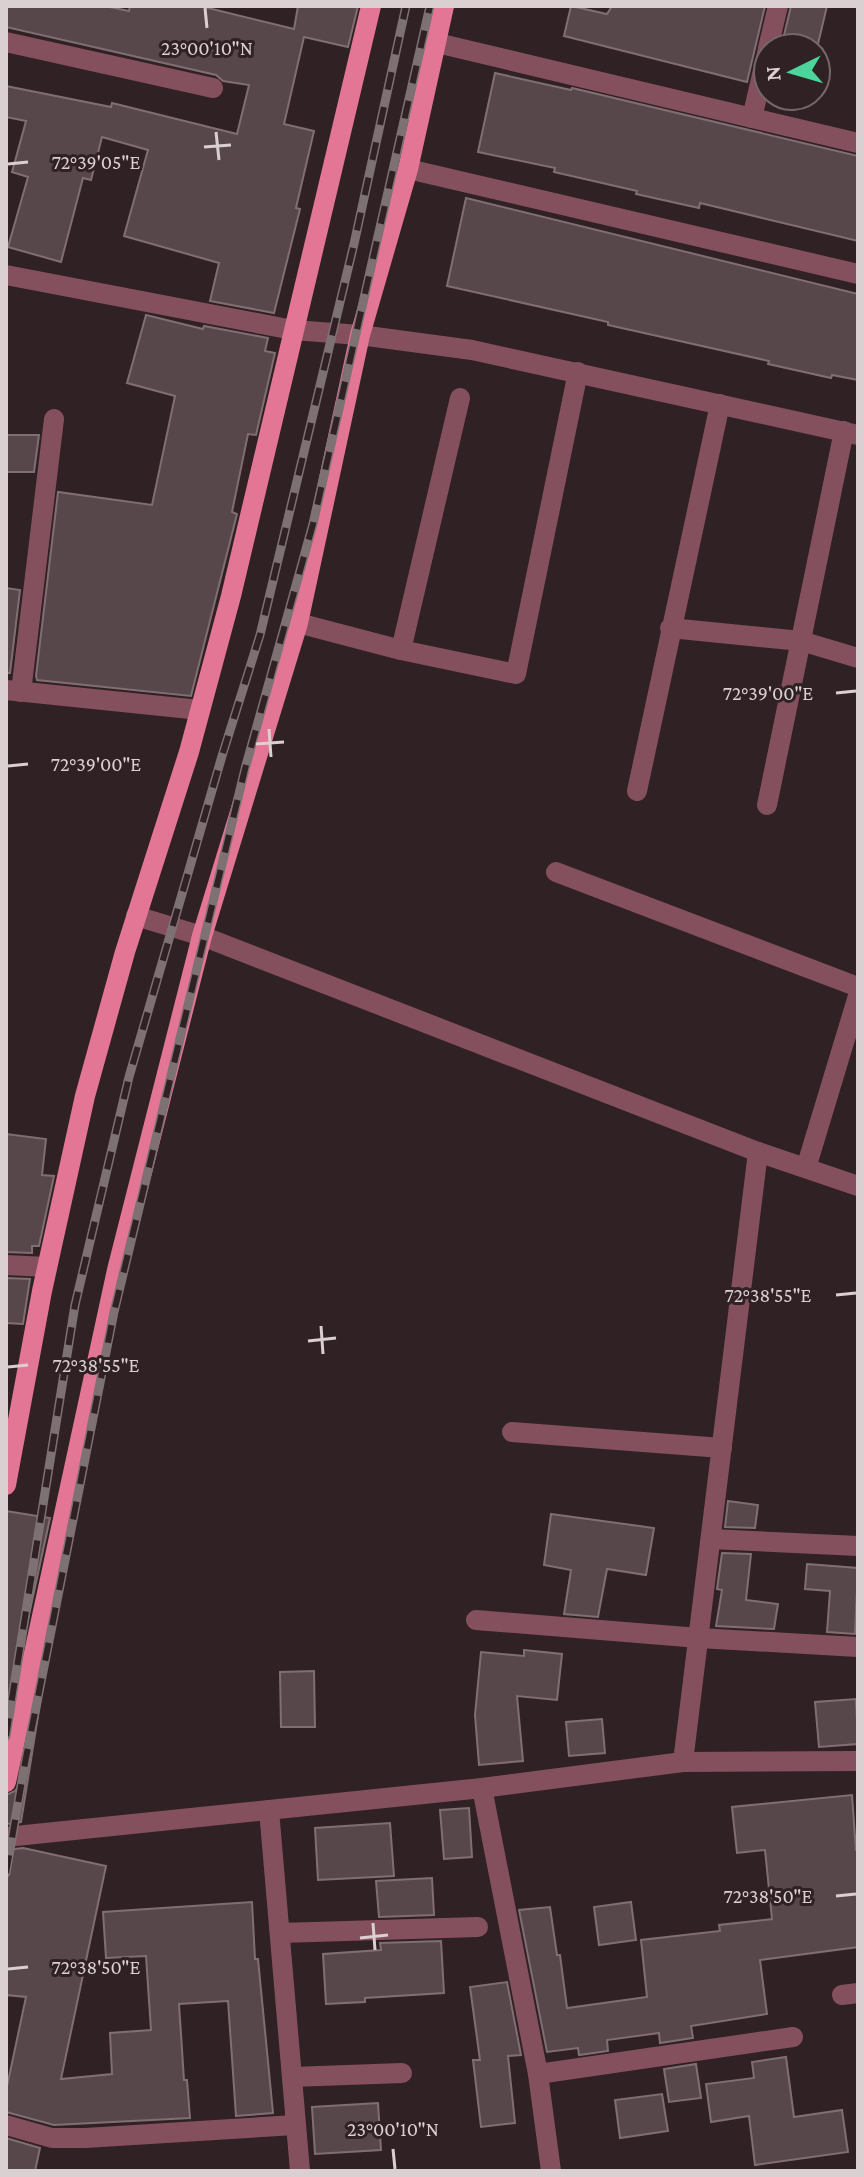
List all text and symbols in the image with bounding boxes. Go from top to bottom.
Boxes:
north arrow [752,32,832,112]
text: 23°00'10"N [161,37,253,59]
text: N [759,65,786,82]
text: 72°39'05"E [52,151,141,173]
text: 72°39'00"E [723,682,813,704]
text: 72°39'00"E [51,753,141,775]
text: 72°38'55"E [725,1284,812,1306]
text: 72°38'55"E [53,1354,140,1376]
text: 72°38'50"E [724,1885,813,1907]
text: 72°38'50"E [52,1956,141,1978]
text: 23°00'10"N [347,2118,439,2140]

